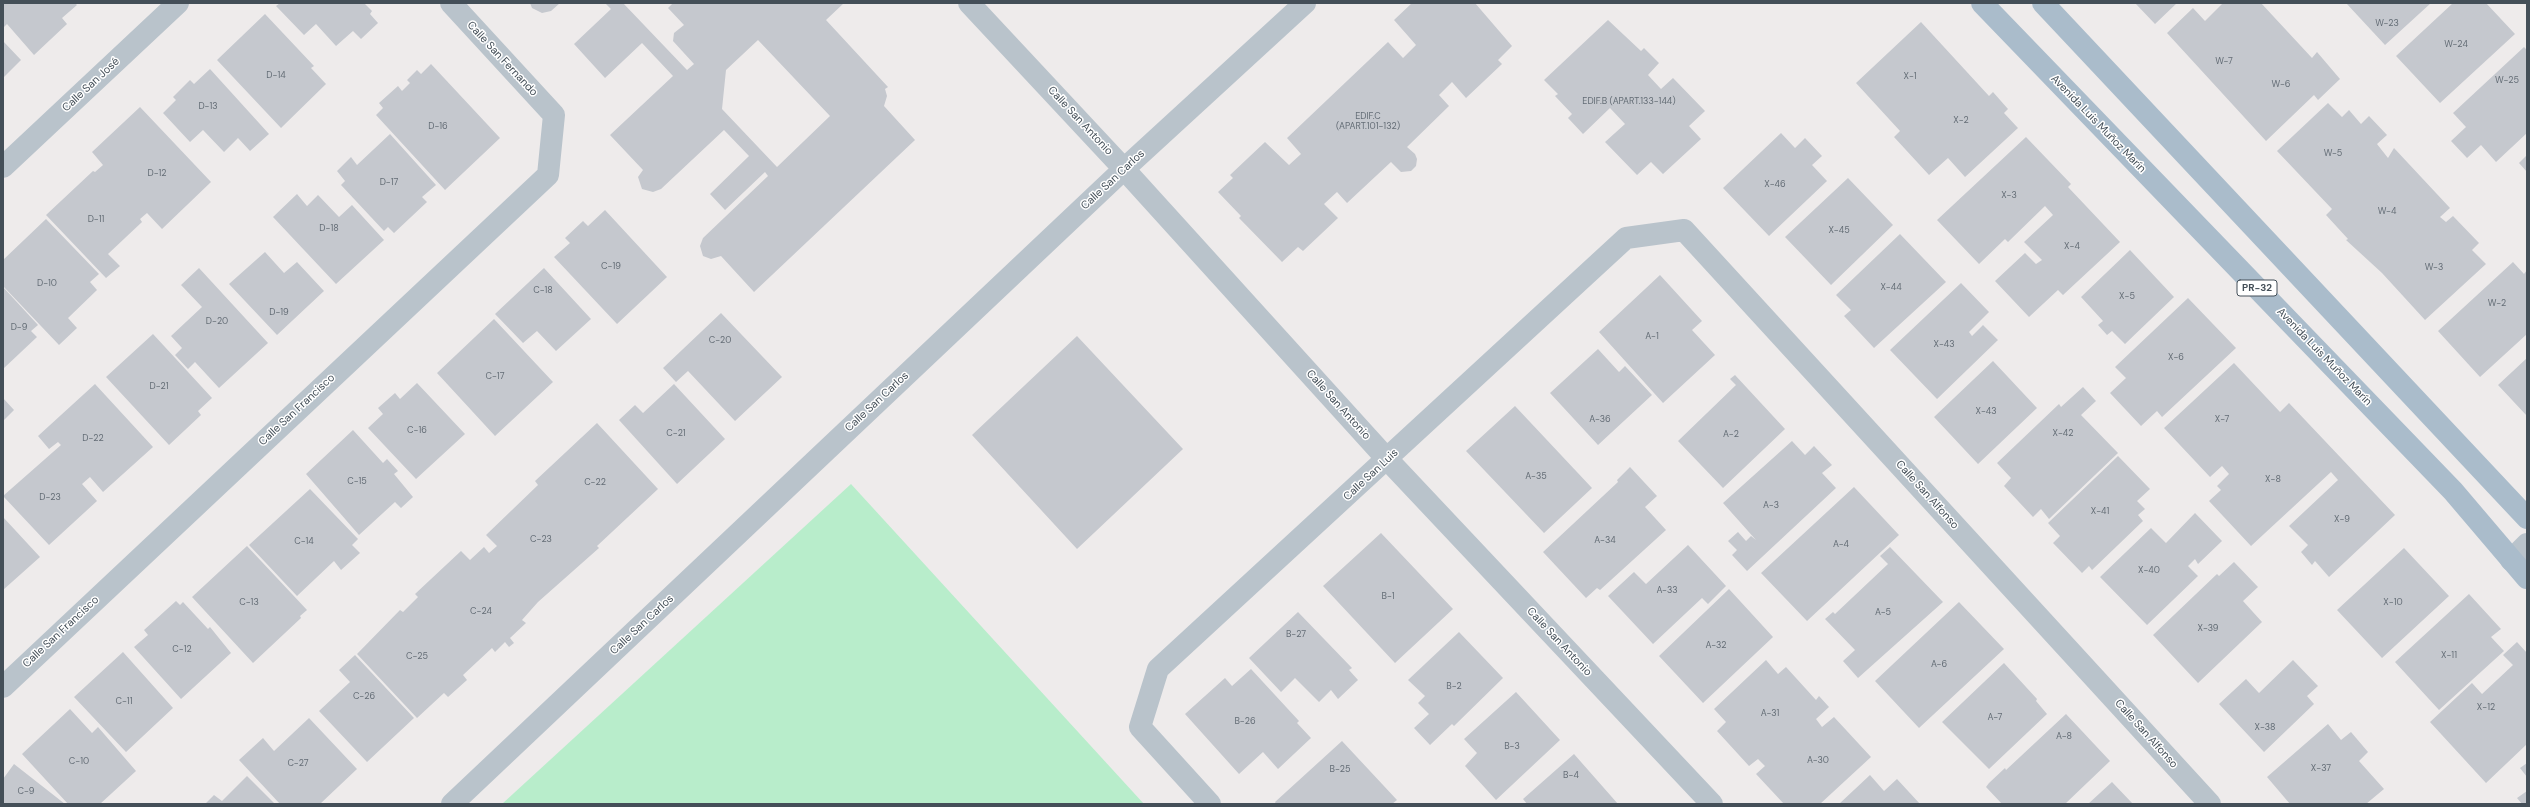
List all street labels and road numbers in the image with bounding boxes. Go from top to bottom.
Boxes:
street label: Calle San Fernando [464,19,540,99]
street label: Calle San José [60,55,122,115]
street label: Avenida Luis Muñoz Marín [2048,72,2148,176]
street label: Calle San Antonio [1045,84,1115,158]
street label: Calle San Carlos [1079,147,1147,213]
road number: PR-32 [2237,280,2277,296]
street label: Avenida Luis Muñoz Marín [2274,305,2374,409]
street label: Calle San Antonio [1303,367,1373,443]
street label: Calle San Carlos [843,369,911,435]
street label: Calle San Francisco [256,371,338,449]
street label: Calle San Luis [1341,446,1401,504]
street label: Calle San Alfonso [1893,458,1961,532]
street label: Calle San Carlos [608,592,676,658]
street label: Calle San Francisco [20,593,102,671]
street label: Calle San Antonio [1524,605,1594,679]
street label: Calle San Alfonso [2112,697,2180,771]

